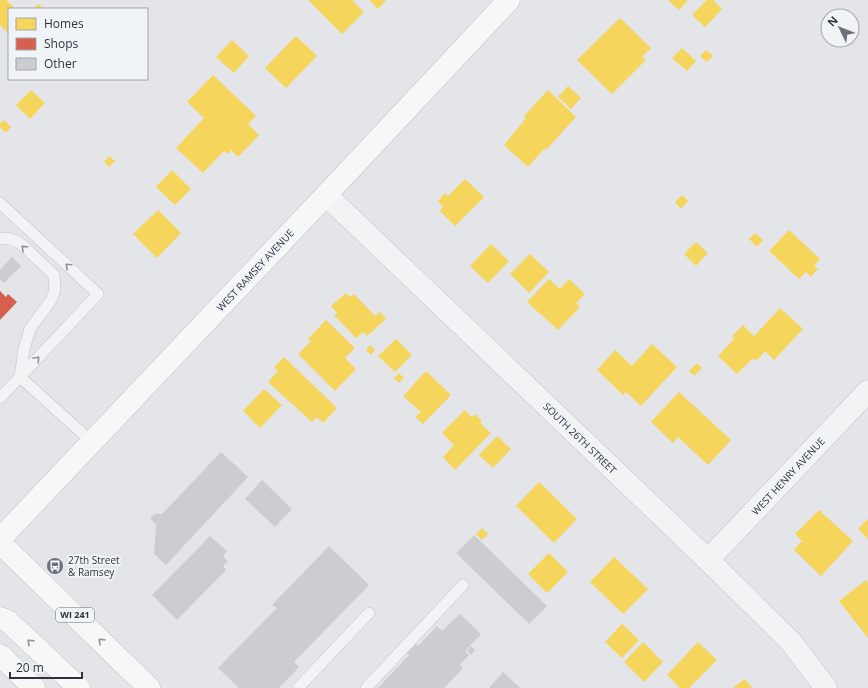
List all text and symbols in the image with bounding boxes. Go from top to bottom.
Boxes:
legend [8,8,148,80]
north arrow [820,8,860,48]
text: N [824,12,841,29]
text: Homes [44,15,84,32]
text: Shops [44,35,79,52]
text: Other [44,55,77,72]
street label: WEST RAMSEY AVENUE [213,226,297,314]
one-way arrow [22,245,29,252]
one-way arrow [65,264,73,271]
one-way arrow [32,357,39,364]
street label: SOUTH 26TH STREET [540,399,620,477]
street label: WEST HENRY AVENUE [748,434,828,518]
place label: 27th Street & Ramsey [68,553,120,579]
bus stop icon: 27th Street & Ramsey [45,556,65,576]
road number: WI 241 [56,608,94,622]
one-way arrow [98,638,106,646]
one-way arrow [27,639,35,647]
scale bar [10,654,82,680]
text: 20 m [16,659,44,676]

